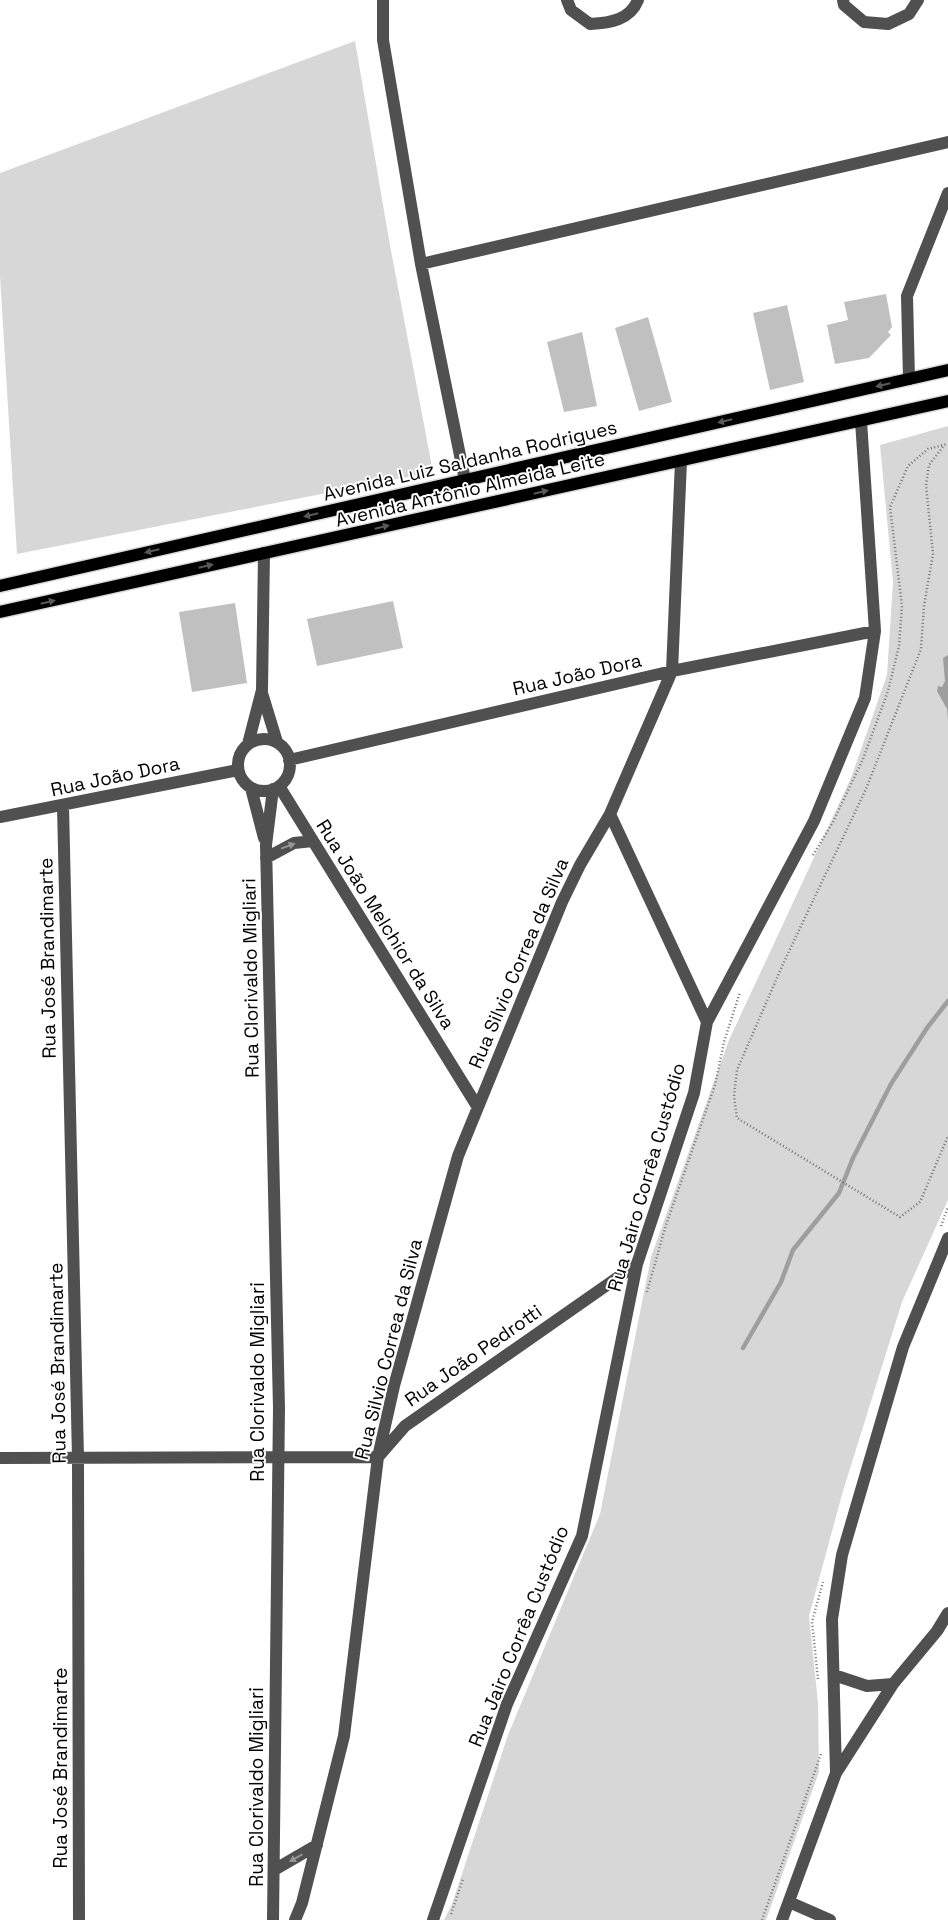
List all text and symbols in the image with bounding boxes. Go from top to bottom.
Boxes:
one-way arrow [875,381,891,389]
street label: Avenida Luiz Saldanha Rodrigues [321,414,619,506]
one-way arrow [717,417,732,425]
street label: Avenida Antônio Almeida Leite [333,446,607,533]
one-way arrow [533,488,548,496]
one-way arrow [303,511,318,519]
one-way arrow [374,523,389,531]
one-way arrow [145,547,160,555]
one-way arrow [199,562,215,570]
one-way arrow [40,598,55,606]
street label: Rua João Dora [510,648,644,701]
street label: Rua João Dora [48,751,182,802]
street label: Rua João Melchior da Silva [311,815,461,1034]
one-way arrow [281,842,296,849]
street label: Rua Silvio Correa da Silva [463,854,574,1072]
street label: Rua José Brandimarte [33,857,62,1059]
street label: Rua Clorivaldo Migliari [236,878,265,1078]
street label: Rua Jairo Corrêa Custódio [602,1060,691,1294]
street label: Rua Silvio Correa da Silva [349,1236,428,1462]
street label: Rua José Brandimarte [43,1262,72,1464]
street label: Rua Clorivaldo Migliari [245,1282,270,1482]
street label: Rua João Pedrotti [400,1299,547,1412]
street label: Rua Jairo Corrêa Custódio [463,1522,574,1751]
street label: Rua José Brandimarte [48,1667,73,1869]
street label: Rua Clorivaldo Migliari [244,1687,269,1887]
one-way arrow [289,1854,302,1863]

